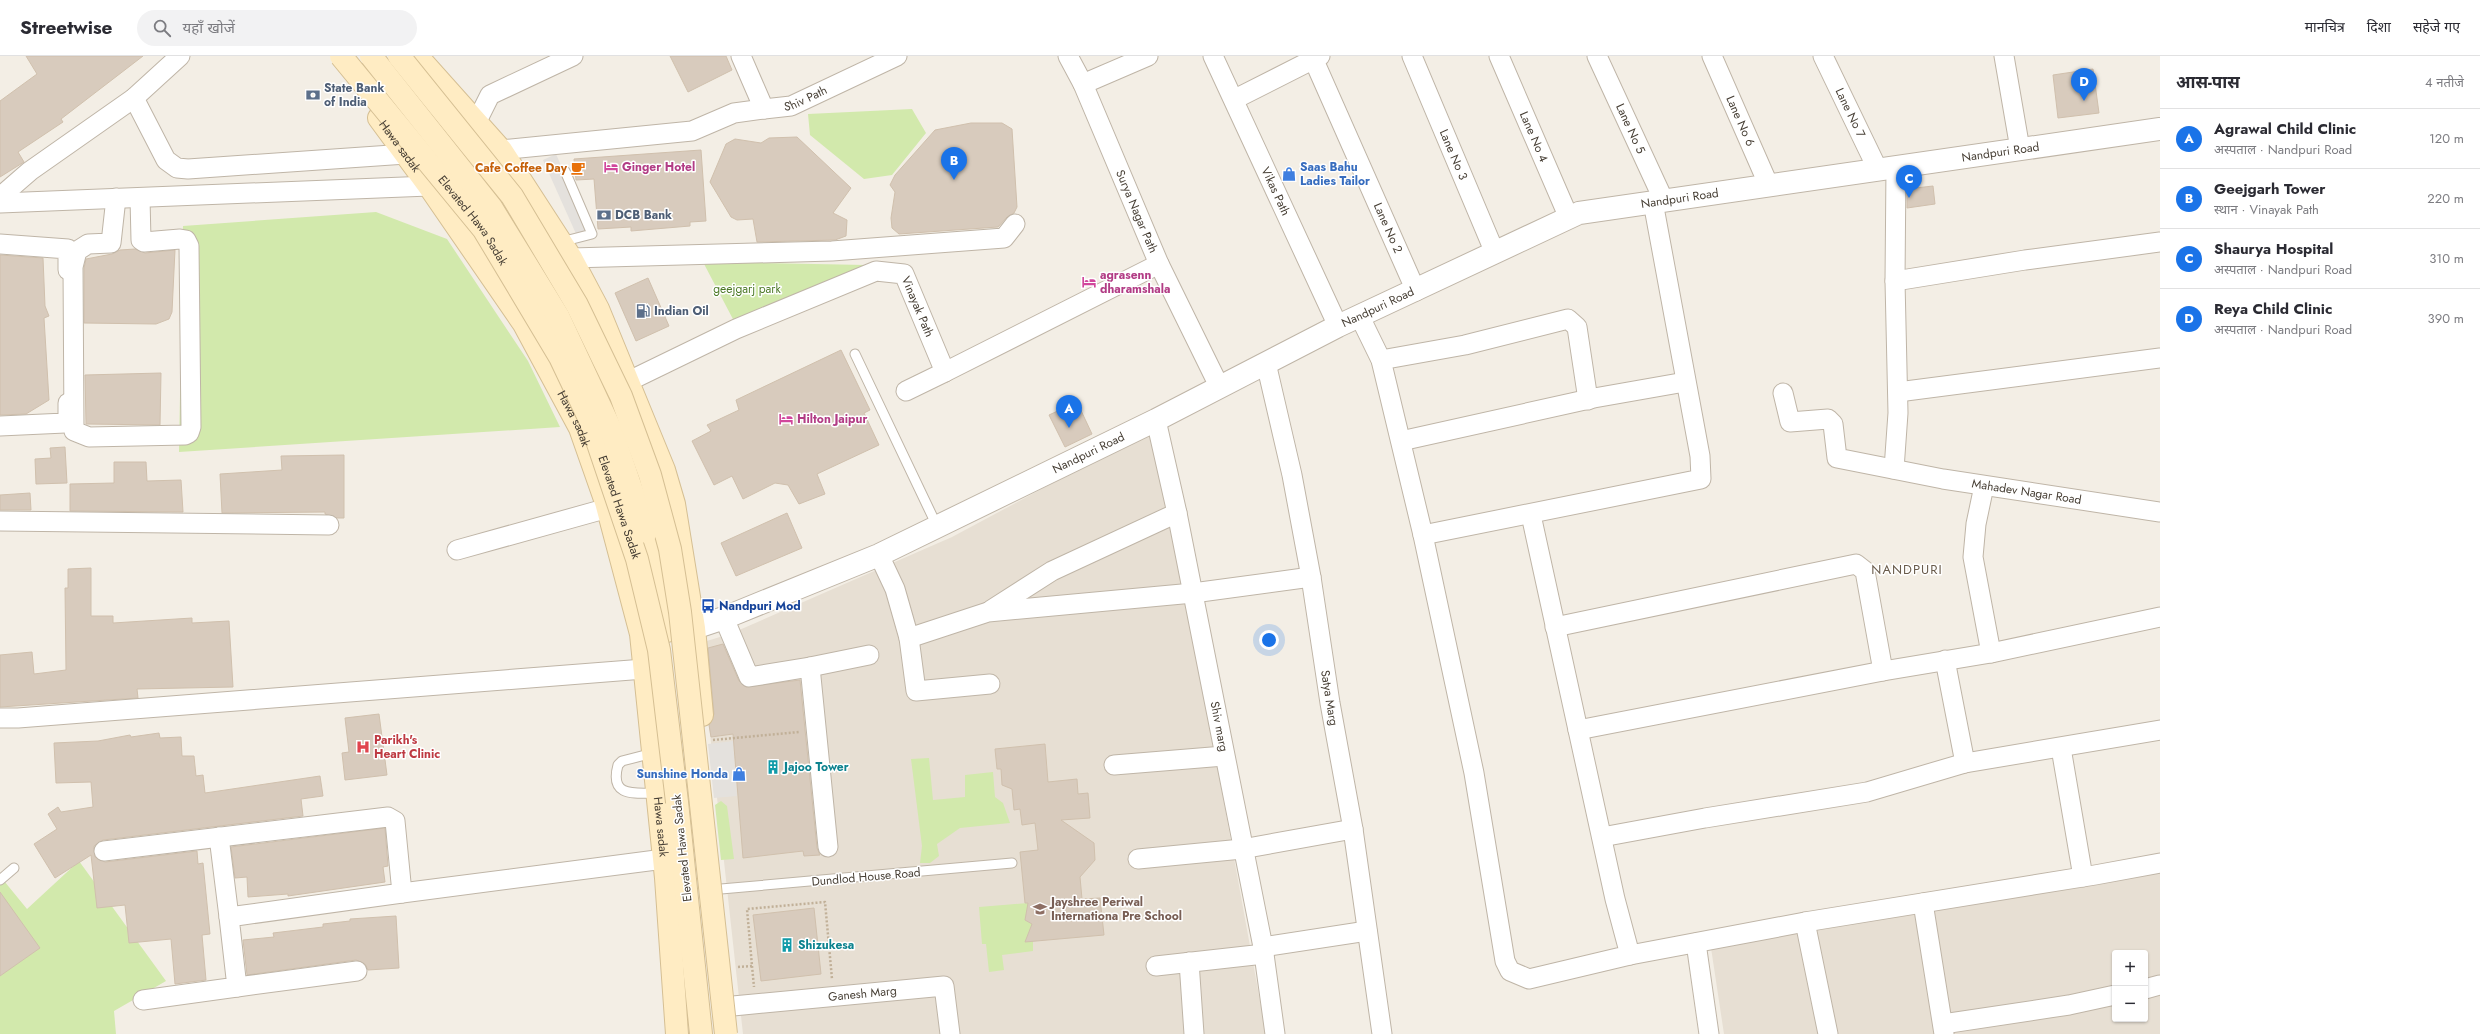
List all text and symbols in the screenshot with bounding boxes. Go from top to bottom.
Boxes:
search box [137,10,417,46]
text: Streetwise [20,14,113,41]
icon: search [151,17,173,39]
text: यहाँ खोजें [183,17,235,39]
text: मानचित्र [2305,17,2345,37]
text: दिशा [2367,17,2391,37]
text: सहेजे गए [2413,17,2460,37]
pin: D [2071,68,2097,101]
text: आस-पास [2176,70,2240,94]
text: 4 नतीजे [2425,73,2464,92]
place label: State Bank of India [324,79,384,111]
street label: Shiv Path [783,81,830,116]
street label: Lane No 7 [1831,85,1870,141]
bank icon: State Bank of India [305,87,321,103]
street label: Lane No 6 [1721,93,1760,149]
street label: Lane No 5 [1611,101,1650,157]
street label: Lane No 4 [1515,109,1553,165]
street label: Hawa sadak [375,117,425,176]
text: Agrawal Child Clinic [2214,118,2356,140]
street label: Lane No 3 [1435,127,1472,183]
text: A [2184,129,2194,148]
text: 120 m [2429,129,2464,148]
street label: Nandpuri Road [1960,138,2040,167]
text: अस्पताल · Nandpuri Road [2214,140,2352,159]
pin: B [941,147,967,180]
place label: Ginger Hotel [622,158,695,176]
place label: Saas Bahu Ladies Tailor [1300,158,1370,190]
place label: Cafe Coffee Day [475,159,568,177]
hotel icon: Ginger Hotel [603,159,619,175]
cafe icon: Cafe Coffee Day [570,160,586,176]
street label: Vikas Path [1257,164,1295,218]
pin: C [1896,165,1922,198]
shop icon: Saas Bahu Ladies Tailor [1281,166,1297,182]
street label: Surya Nagar Path [1111,167,1162,256]
street label: Elevated Hawa Sadak [434,172,513,269]
text: Geejgarh Tower [2214,178,2325,200]
street label: Nandpuri Road [1640,184,1720,213]
text: B [2185,189,2193,208]
text: 220 m [2427,189,2464,208]
street label: Lane No 2 [1369,200,1407,256]
text: स्थान · Vinayak Path [2214,200,2319,219]
place label: DCB Bank [615,206,672,224]
bank icon: DCB Bank [596,207,612,223]
text: Shaurya Hospital [2214,238,2333,260]
text: C [2184,249,2194,268]
text: 310 m [2429,249,2464,268]
text: अस्पताल · Nandpuri Road [2214,260,2352,279]
place label: agrasenn dharamshala [1100,266,1170,298]
street label: Vinayak Path [897,273,938,340]
hotel icon: agrasenn dharamshala [1081,274,1097,290]
park label: geejgarj park [713,280,781,298]
street label: Nandpuri Road [1339,283,1417,332]
text: Reya Child Clinic [2214,298,2332,320]
place label: Indian Oil [654,302,709,320]
fuel station icon: Indian Oil [635,303,651,319]
text: D [2184,309,2194,328]
text: 390 m [2428,309,2464,328]
text: अस्पताल · Nandpuri Road [2214,320,2352,339]
street label: Hawa sadak [553,387,595,450]
pin: A [1056,395,1082,428]
place label: Hilton Jaipur [797,410,867,428]
hotel icon: Hilton Jaipur [778,411,794,427]
street label: Nandpuri Road [1049,428,1127,478]
street label: Elevated Hawa Sadak [594,453,646,562]
street label: Mahadev Nagar Road [1971,475,2083,509]
district label: NANDPURI [1871,560,1943,579]
place label: Nandpuri Mod [719,597,801,615]
bus stop icon: Nandpuri Mod [700,598,716,614]
your location [1259,630,1279,650]
street label: Satya Marg [1316,669,1343,727]
street label: Shiv marg [1206,700,1233,753]
place label: Parikh's Heart Clinic [374,731,440,763]
hospital icon: Parikh's Heart Clinic [355,739,371,755]
place label: Jajoo Tower [782,758,849,776]
building icon: Jajoo Tower [765,759,781,775]
place label: Sunshine Honda [636,765,728,783]
shop icon: Sunshine Honda [731,766,747,782]
street label: Elevated Hawa Sadak [667,793,697,903]
street label: Hawa sadak [649,796,673,859]
street label: Dundlod House Road [811,863,921,891]
place label: Jayshree Periwal Internationa Pre School [1049,893,1182,925]
school or university icon: Jayshree Periwal Internationa Pre School [1032,901,1048,917]
place label: Shizukesa [798,936,854,954]
building icon: Shizukesa [779,937,795,953]
map controls [2112,950,2148,1022]
button: + [2112,950,2148,986]
street label: Ganesh Marg [827,982,897,1006]
button: − [2112,986,2148,1022]

